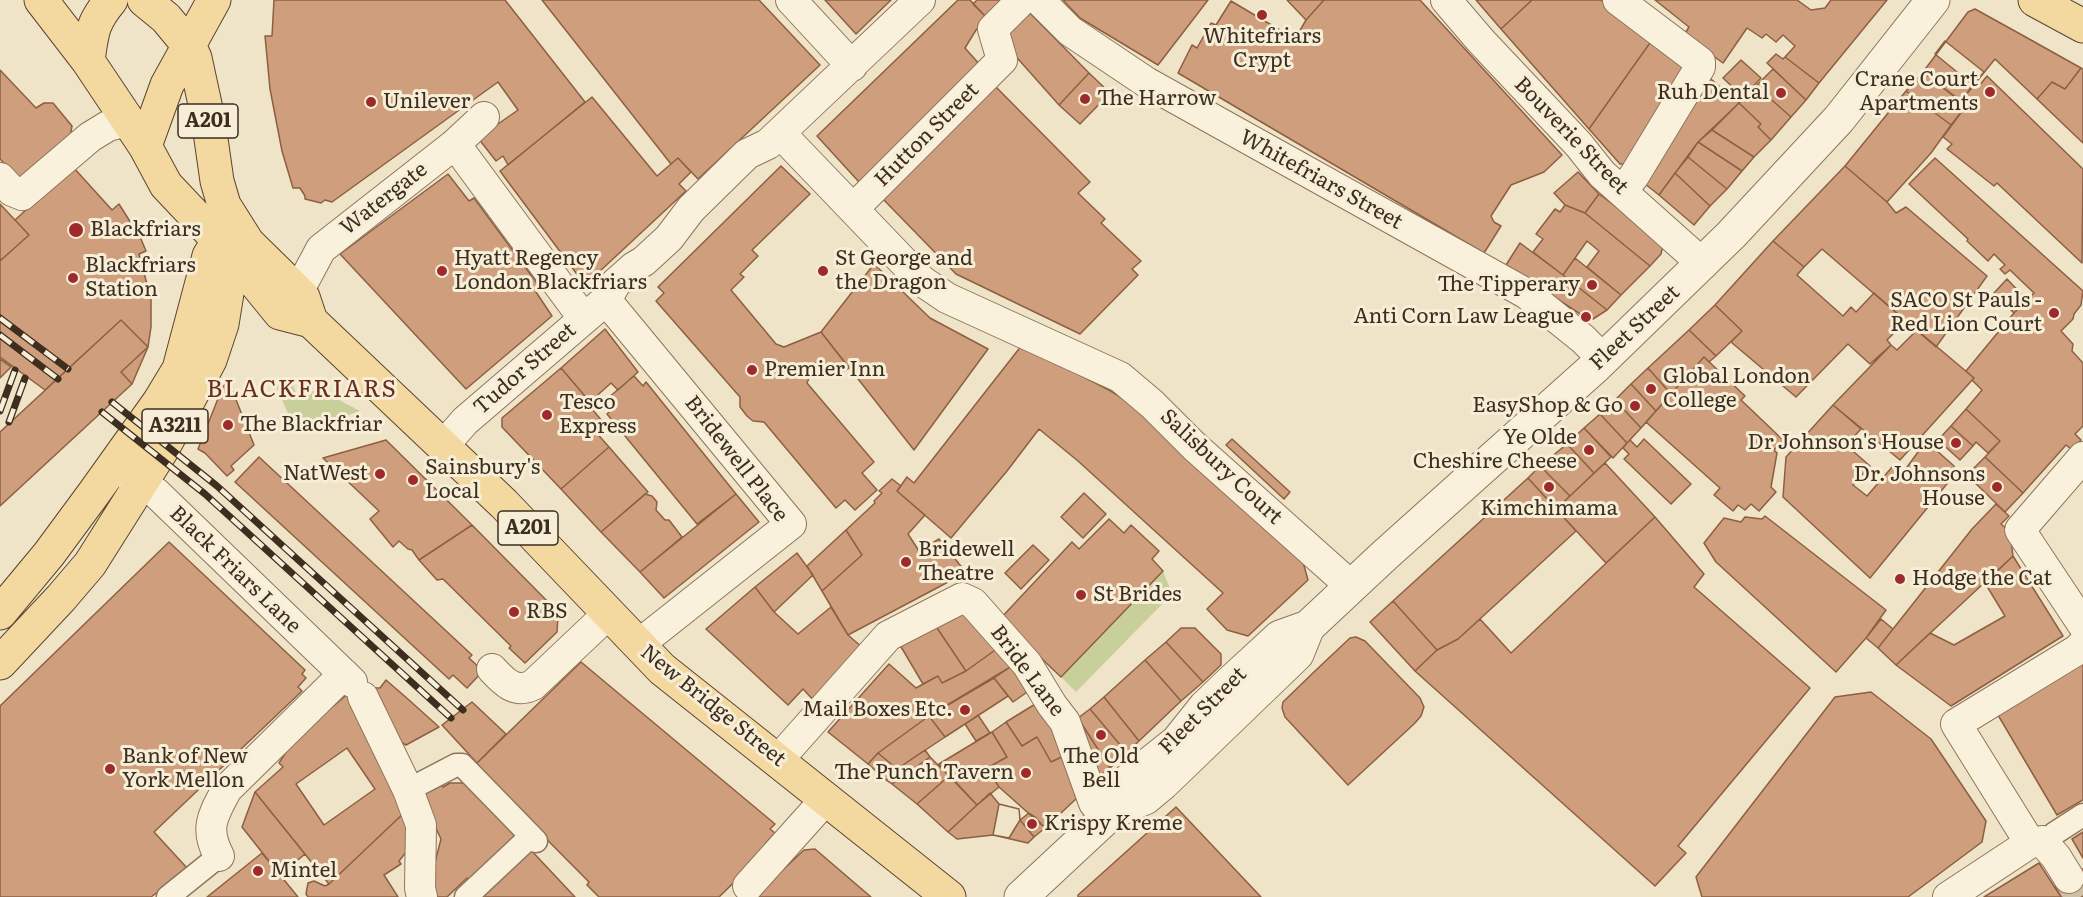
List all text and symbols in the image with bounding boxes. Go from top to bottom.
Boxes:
marker: Whitefriars Crypt [1255,8,1269,22]
place label: Whitefriars Crypt [1203,24,1321,74]
place label: Crane Court Apartments [1855,67,1978,117]
street label: Bouverie Street [1509,72,1633,200]
street label: Hutton Street [870,78,984,192]
place label: Ruh Dental [1657,80,1769,106]
marker: Crane Court Apartments [1983,85,1997,99]
place label: The Harrow [1097,86,1216,112]
marker: Ruh Dental [1774,86,1788,100]
place label: Unilever [383,89,470,115]
marker: The Harrow [1078,92,1092,106]
marker: Unilever [364,95,378,109]
road number: A201 [178,104,238,138]
street label: Whitefriars Street [1235,125,1407,235]
street label: Watergate [335,157,433,241]
place label: Blackfriars [90,217,201,243]
marker: Blackfriars [67,221,85,239]
place label: Hyatt Regency London Blackfriars [454,246,647,296]
place label: St George and the Dragon [835,246,973,296]
place label: Blackfriars Station [85,253,196,303]
marker: Hyatt Regency London Blackfriars [435,264,449,278]
marker: St George and the Dragon [816,264,830,278]
marker: Blackfriars Station [66,271,80,285]
place label: The Tipperary [1437,272,1580,298]
marker: The Tipperary [1585,278,1599,292]
street label: Fleet Street [1585,280,1685,376]
place label: SACO St Pauls - Red Lion Court [1890,288,2042,338]
place label: Anti Corn Law League [1354,304,1574,330]
marker: SACO St Pauls - Red Lion Court [2047,306,2061,320]
marker: Anti Corn Law League [1579,310,1593,324]
street label: Tudor Street [469,318,581,420]
place label: Premier Inn [764,357,885,383]
marker: Premier Inn [745,363,759,377]
place label: Global London College [1663,364,1810,414]
district label: BLACKFRIARS [207,376,397,404]
marker: Global London College [1644,382,1658,396]
place label: Tesco Express [559,390,636,440]
street label: Bridewell Place [679,391,793,527]
place label: EasyShop & Go [1472,393,1623,419]
marker: EasyShop & Go [1628,399,1642,413]
street label: Salisbury Court [1155,404,1287,530]
marker: Tesco Express [540,408,554,422]
road number: A3211 [142,409,208,443]
place label: The Blackfriar [240,412,382,438]
marker: The Blackfriar [221,418,235,432]
place label: Ye Olde Cheshire Cheese [1413,425,1577,475]
place label: Dr Johnson's House [1748,430,1944,456]
marker: Dr Johnson's House [1949,436,1963,450]
marker: Ye Olde Cheshire Cheese [1582,443,1596,457]
place label: Sainsbury's Local [425,455,540,505]
place label: NatWest [283,461,368,487]
place label: Dr. Johnsons House [1854,462,1985,512]
marker: NatWest [373,467,387,481]
marker: Sainsbury's Local [406,473,420,487]
marker: Kimchimama [1542,480,1556,494]
marker: Dr. Johnsons House [1990,480,2004,494]
place label: Kimchimama [1480,496,1618,522]
street label: Black Friars Lane [164,501,306,639]
road number: A201 [498,511,558,545]
place label: Bridewell Theatre [918,537,1015,587]
marker: Bridewell Theatre [899,555,913,569]
place label: Hodge the Cat [1912,566,2052,592]
marker: Hodge the Cat [1893,572,1907,586]
place label: St Brides [1093,582,1182,608]
marker: St Brides [1074,588,1088,602]
place label: RBS [526,599,568,625]
marker: RBS [507,605,521,619]
street label: Bride Lane [985,620,1069,722]
street label: New Bridge Street [635,640,791,772]
street label: Fleet Street [1154,662,1252,760]
place label: Mail Boxes Etc. [802,697,953,723]
marker: Mail Boxes Etc. [958,703,972,717]
marker: The Old Bell [1094,728,1108,742]
place label: Bank of New York Mellon [122,744,248,794]
place label: The Old Bell [1063,744,1139,794]
place label: The Punch Tavern [834,760,1014,786]
marker: Bank of New York Mellon [103,762,117,776]
marker: The Punch Tavern [1019,766,1033,780]
place label: Krispy Kreme [1044,811,1183,837]
marker: Krispy Kreme [1025,817,1039,831]
place label: Mintel [270,858,337,884]
marker: Mintel [251,864,265,878]

